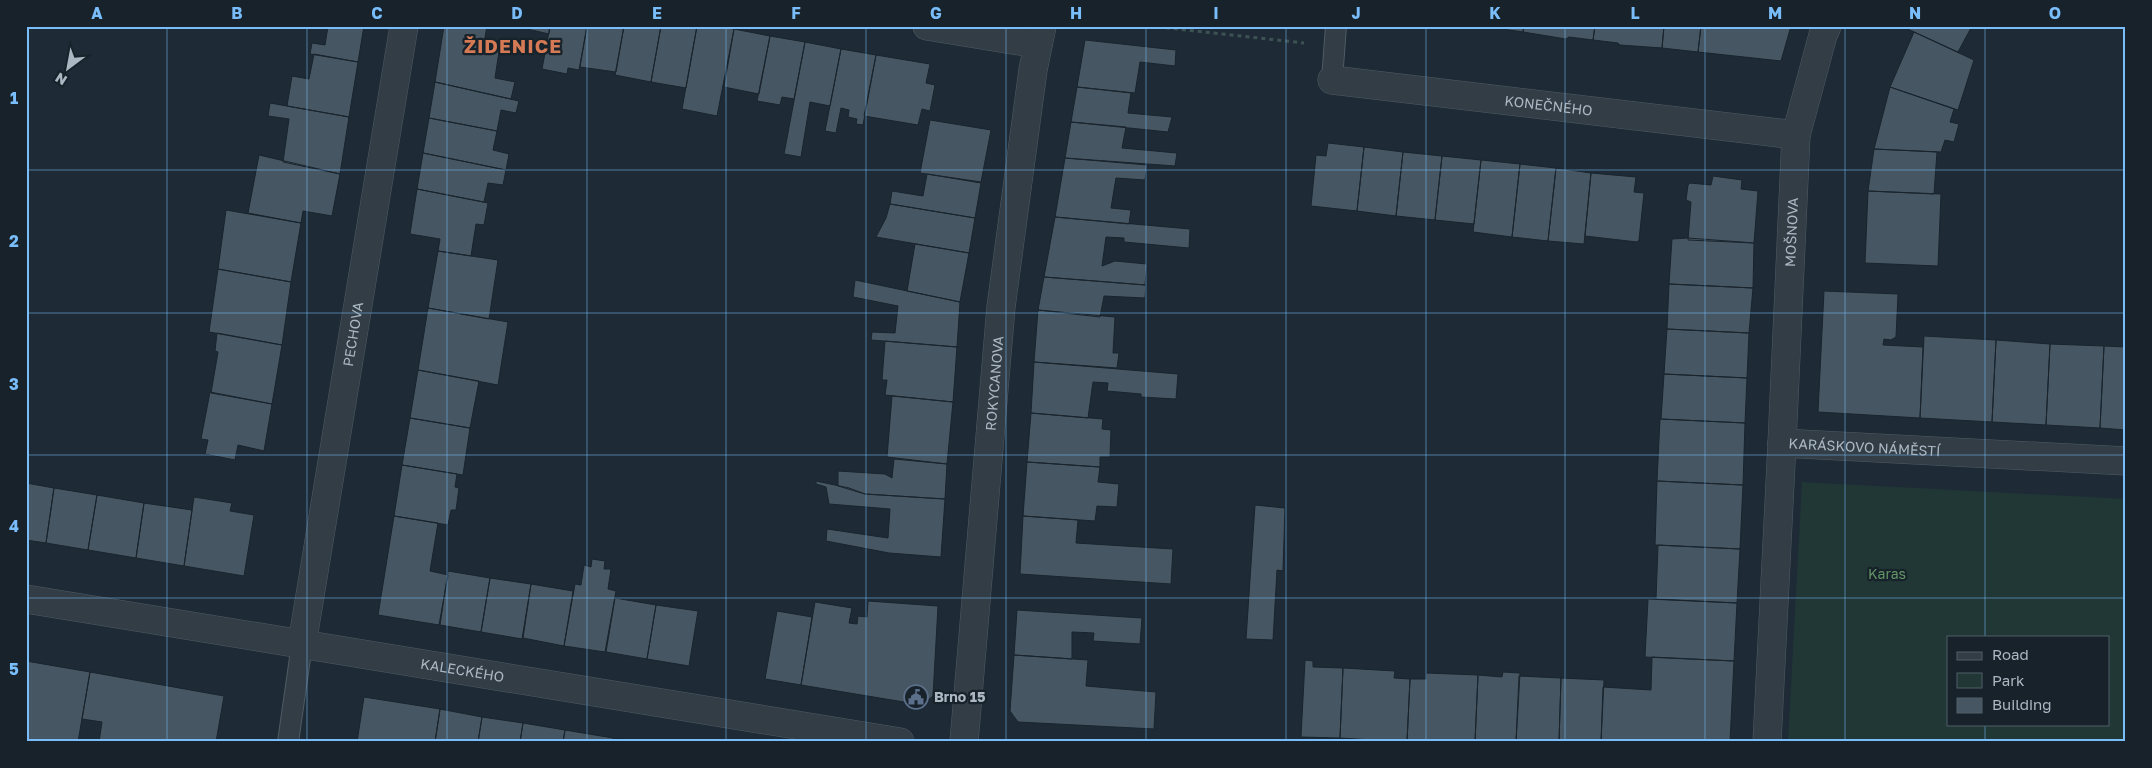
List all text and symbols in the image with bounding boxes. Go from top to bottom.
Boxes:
text: A [91,3,103,23]
text: B [231,3,243,23]
text: C [371,3,383,23]
text: D [511,3,523,23]
text: E [652,3,662,23]
text: F [791,3,801,23]
text: G [930,3,942,23]
text: H [1070,3,1082,23]
text: I [1213,3,1219,23]
text: J [1351,3,1361,23]
text: K [1489,3,1501,23]
text: L [1630,3,1640,23]
text: M [1768,3,1782,23]
text: N [1909,3,1921,23]
text: O [2049,3,2061,23]
district label: ŽIDENICE [464,34,562,57]
north arrow [42,42,92,92]
text: N [52,69,70,89]
text: 1 [10,88,18,108]
street label: KONEČNÉHO [1504,92,1594,119]
street label: MOŠNOVA [1781,196,1801,267]
text: 2 [9,231,19,251]
street label: PECHOVA [339,300,366,368]
street label: ROKYCANOVA [982,335,1007,431]
text: 3 [9,374,19,394]
street label: KARÁSKOVO NÁMĚSTÍ [1788,434,1942,459]
text: 4 [9,516,19,536]
park label: Karas [1868,565,1906,582]
legend [1947,636,2110,726]
text: Road [1992,645,2029,663]
street label: KALECKÉHO [419,655,505,685]
text: 5 [9,659,19,679]
text: Park [1992,671,2025,689]
public building icon: Brno 15 [903,684,929,710]
place label: Brno 15 [934,688,986,705]
text: Building [1992,695,2052,713]

